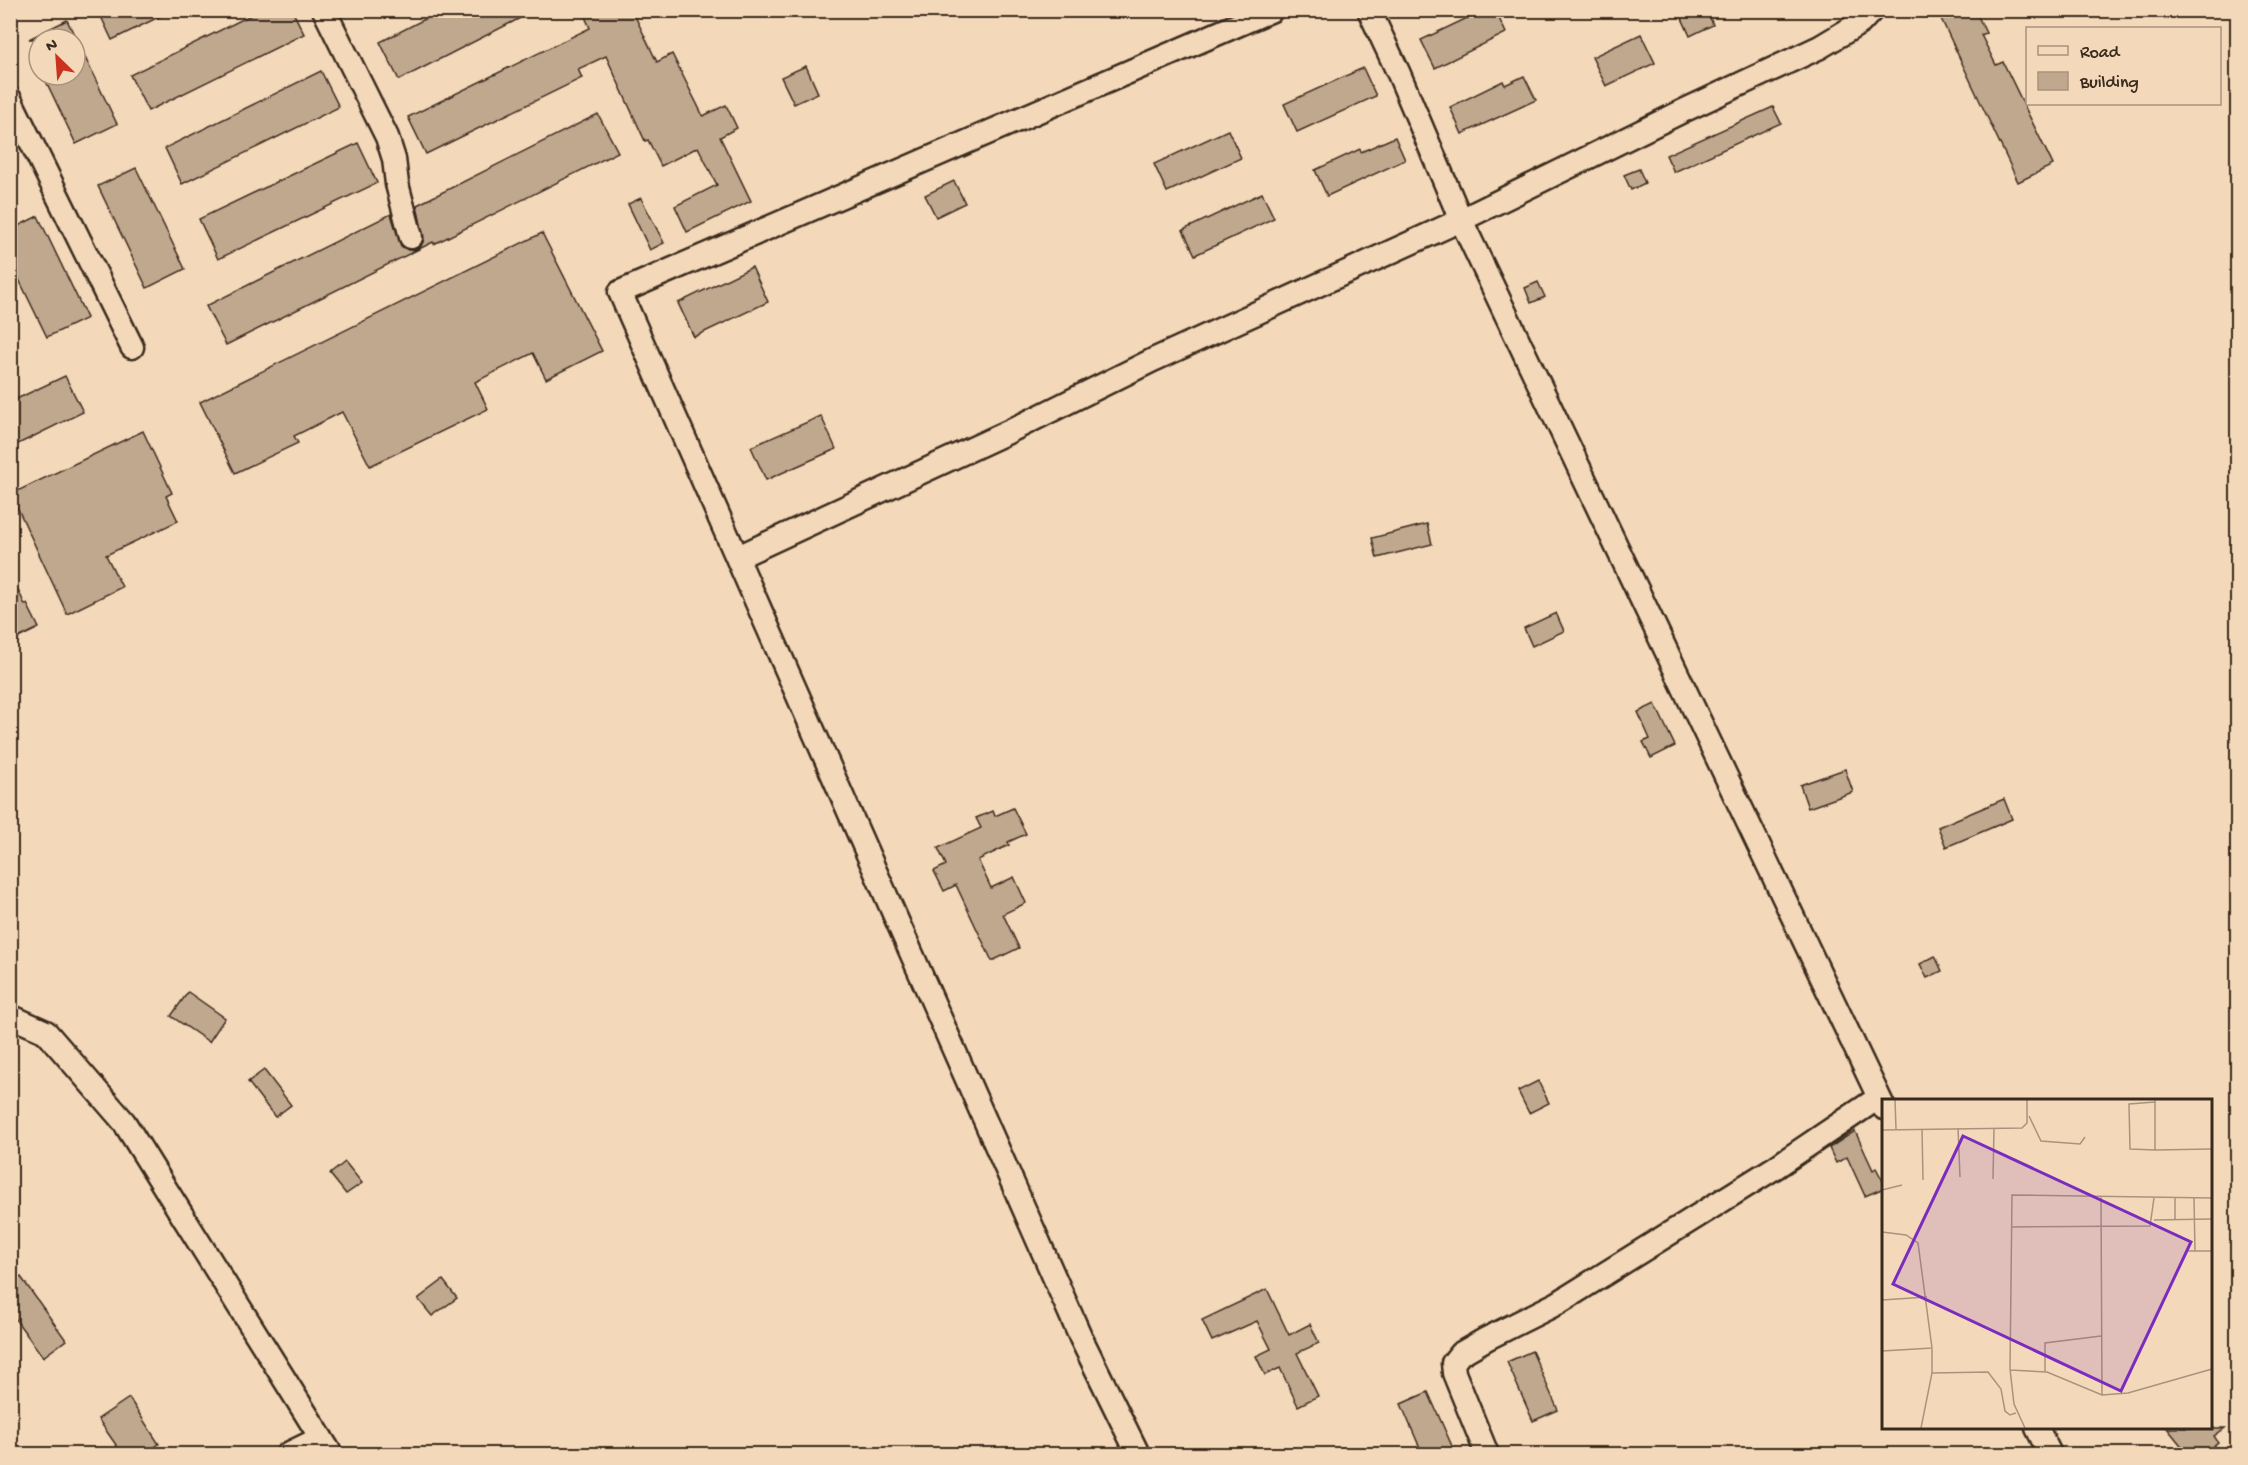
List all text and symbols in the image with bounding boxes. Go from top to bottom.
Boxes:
north arrow [27,27,87,87]
legend [2026,27,2221,105]
text: N [43,36,61,57]
text: Road [2080,43,2121,64]
text: Building [2079,73,2139,94]
inset map [1882,1099,2212,1429]

